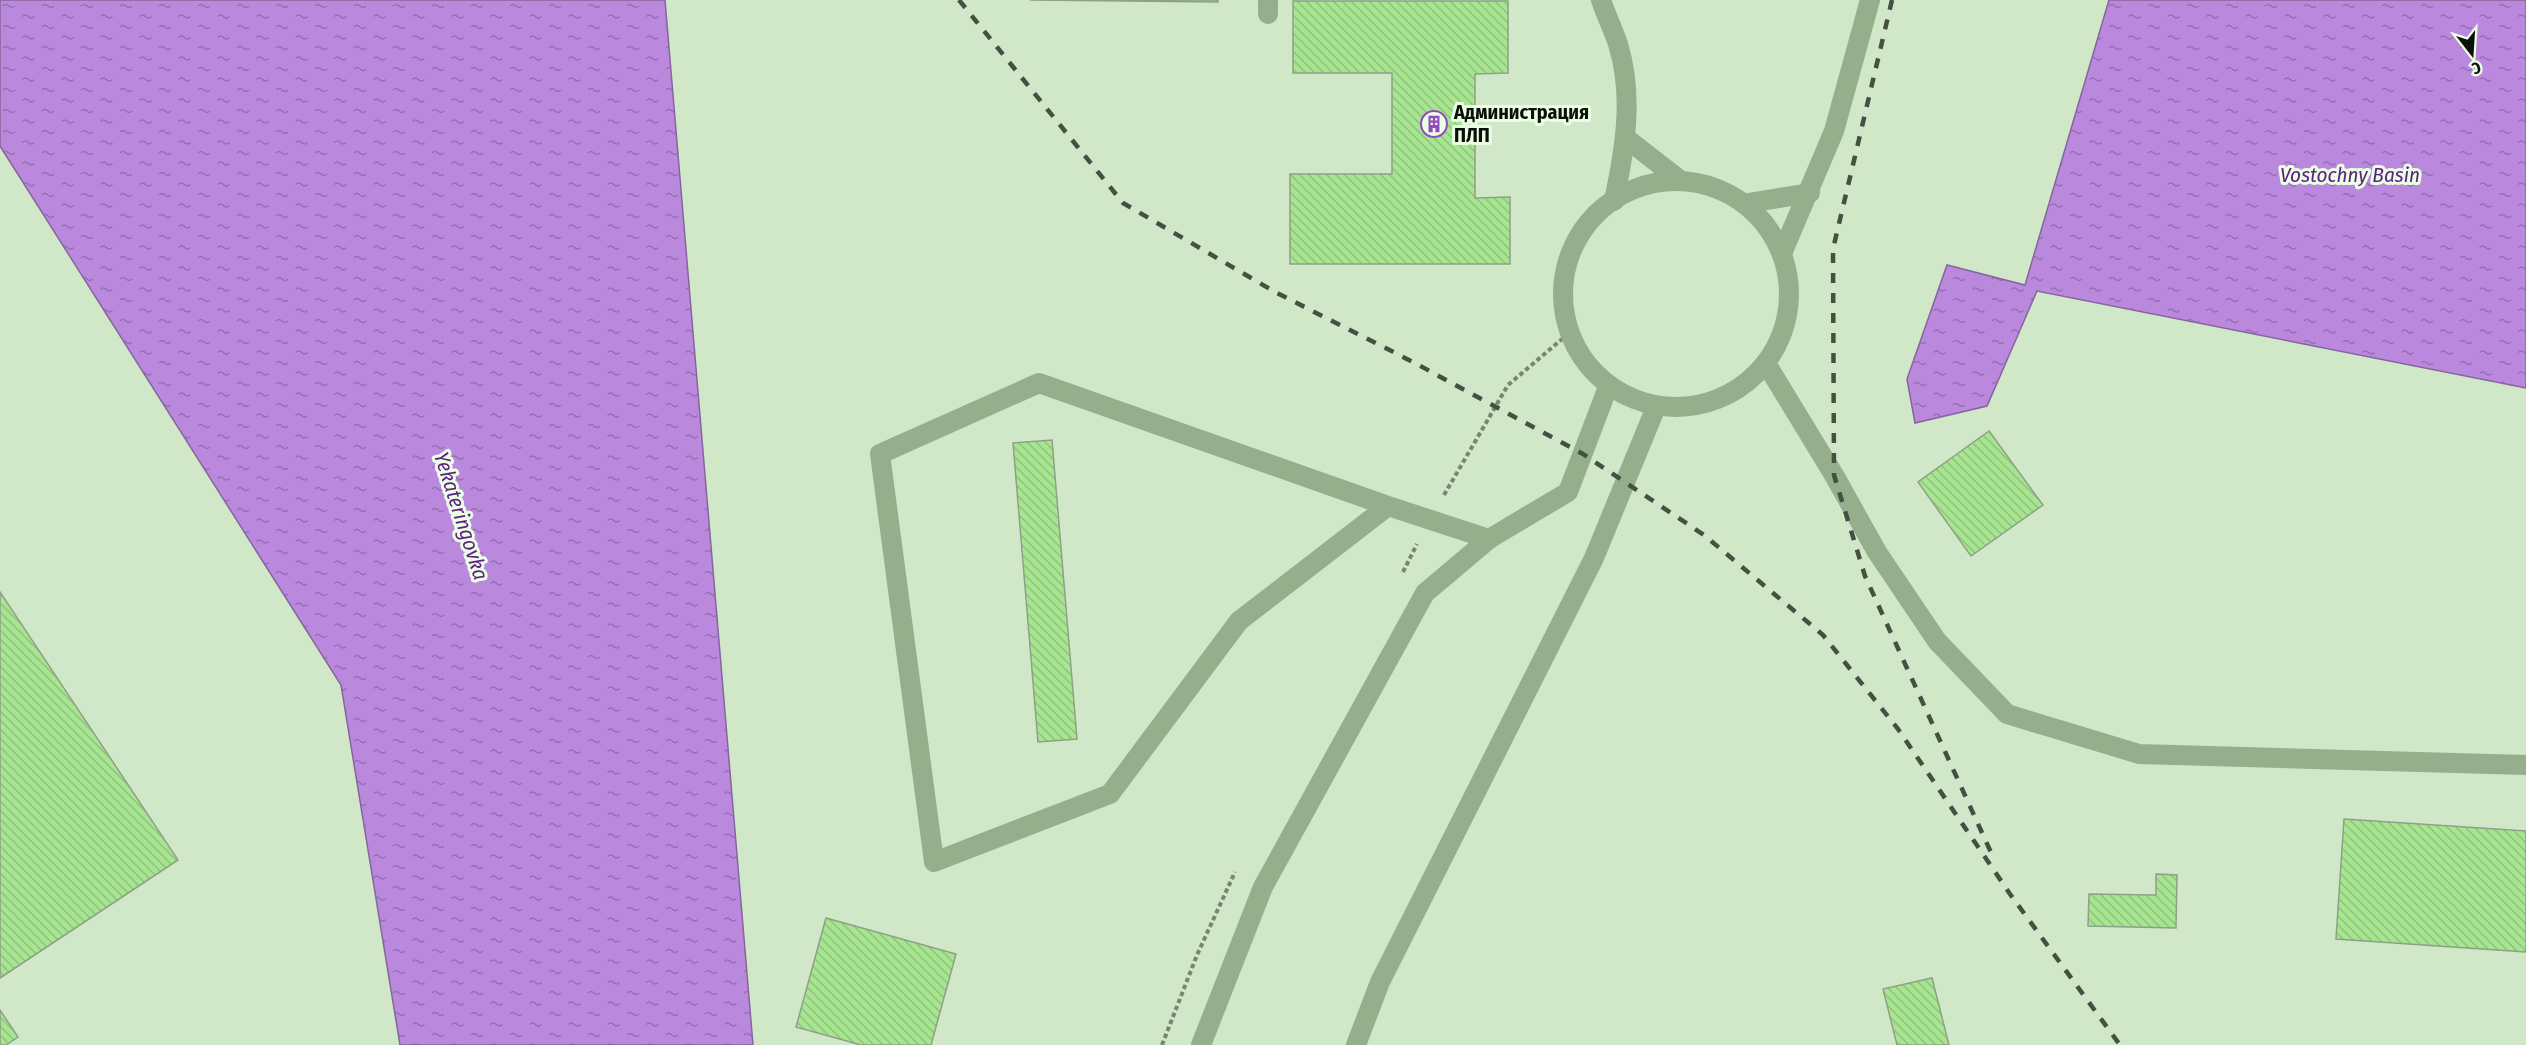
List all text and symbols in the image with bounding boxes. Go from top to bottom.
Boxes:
north arrow [2442,24,2502,84]
text: С [2469,58,2483,78]
place label: Администрация ПЛП [1453,100,1589,147]
building icon: Администрация ПЛП [1419,109,1449,139]
water label: Vostochny Basin [2280,162,2420,188]
water label: Yekateringovka [428,449,494,583]

